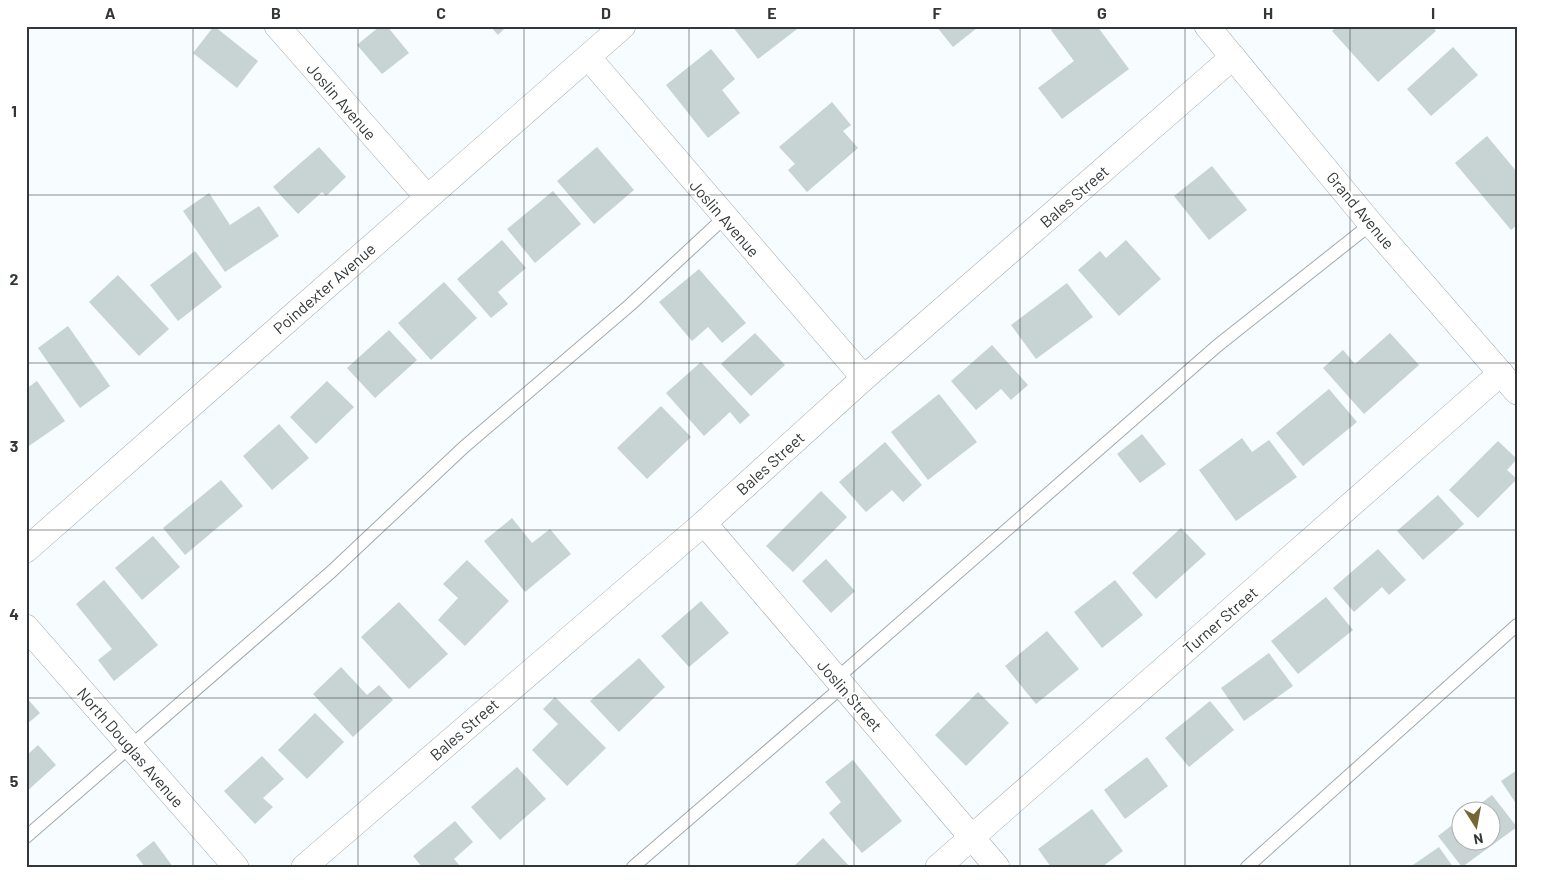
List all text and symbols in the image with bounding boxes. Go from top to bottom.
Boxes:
text: A [105,3,116,22]
text: B [271,3,281,22]
text: C [436,3,446,22]
text: D [601,3,611,22]
text: E [767,3,777,22]
text: F [933,3,942,22]
text: G [1097,3,1107,22]
text: H [1263,3,1273,22]
text: I [1431,3,1435,22]
street label: Joslin Avenue [303,59,381,143]
text: 1 [11,101,17,120]
street label: Bales Street [1036,161,1112,231]
street label: Grand Avenue [1323,167,1399,253]
street label: Joslin Avenue [686,176,764,260]
street label: Poindexter Avenue [269,238,379,338]
text: 2 [10,269,19,288]
street label: Bales Street [732,428,808,498]
text: 3 [10,436,18,455]
street label: Turner Street [1179,582,1261,658]
text: 4 [9,604,19,623]
street label: Joslin Street [814,655,886,735]
street label: North Douglas Avenue [74,683,188,811]
street label: Bales Street [426,694,502,764]
text: 5 [10,771,19,790]
north arrow [1450,800,1500,850]
text: N [1472,830,1485,848]

